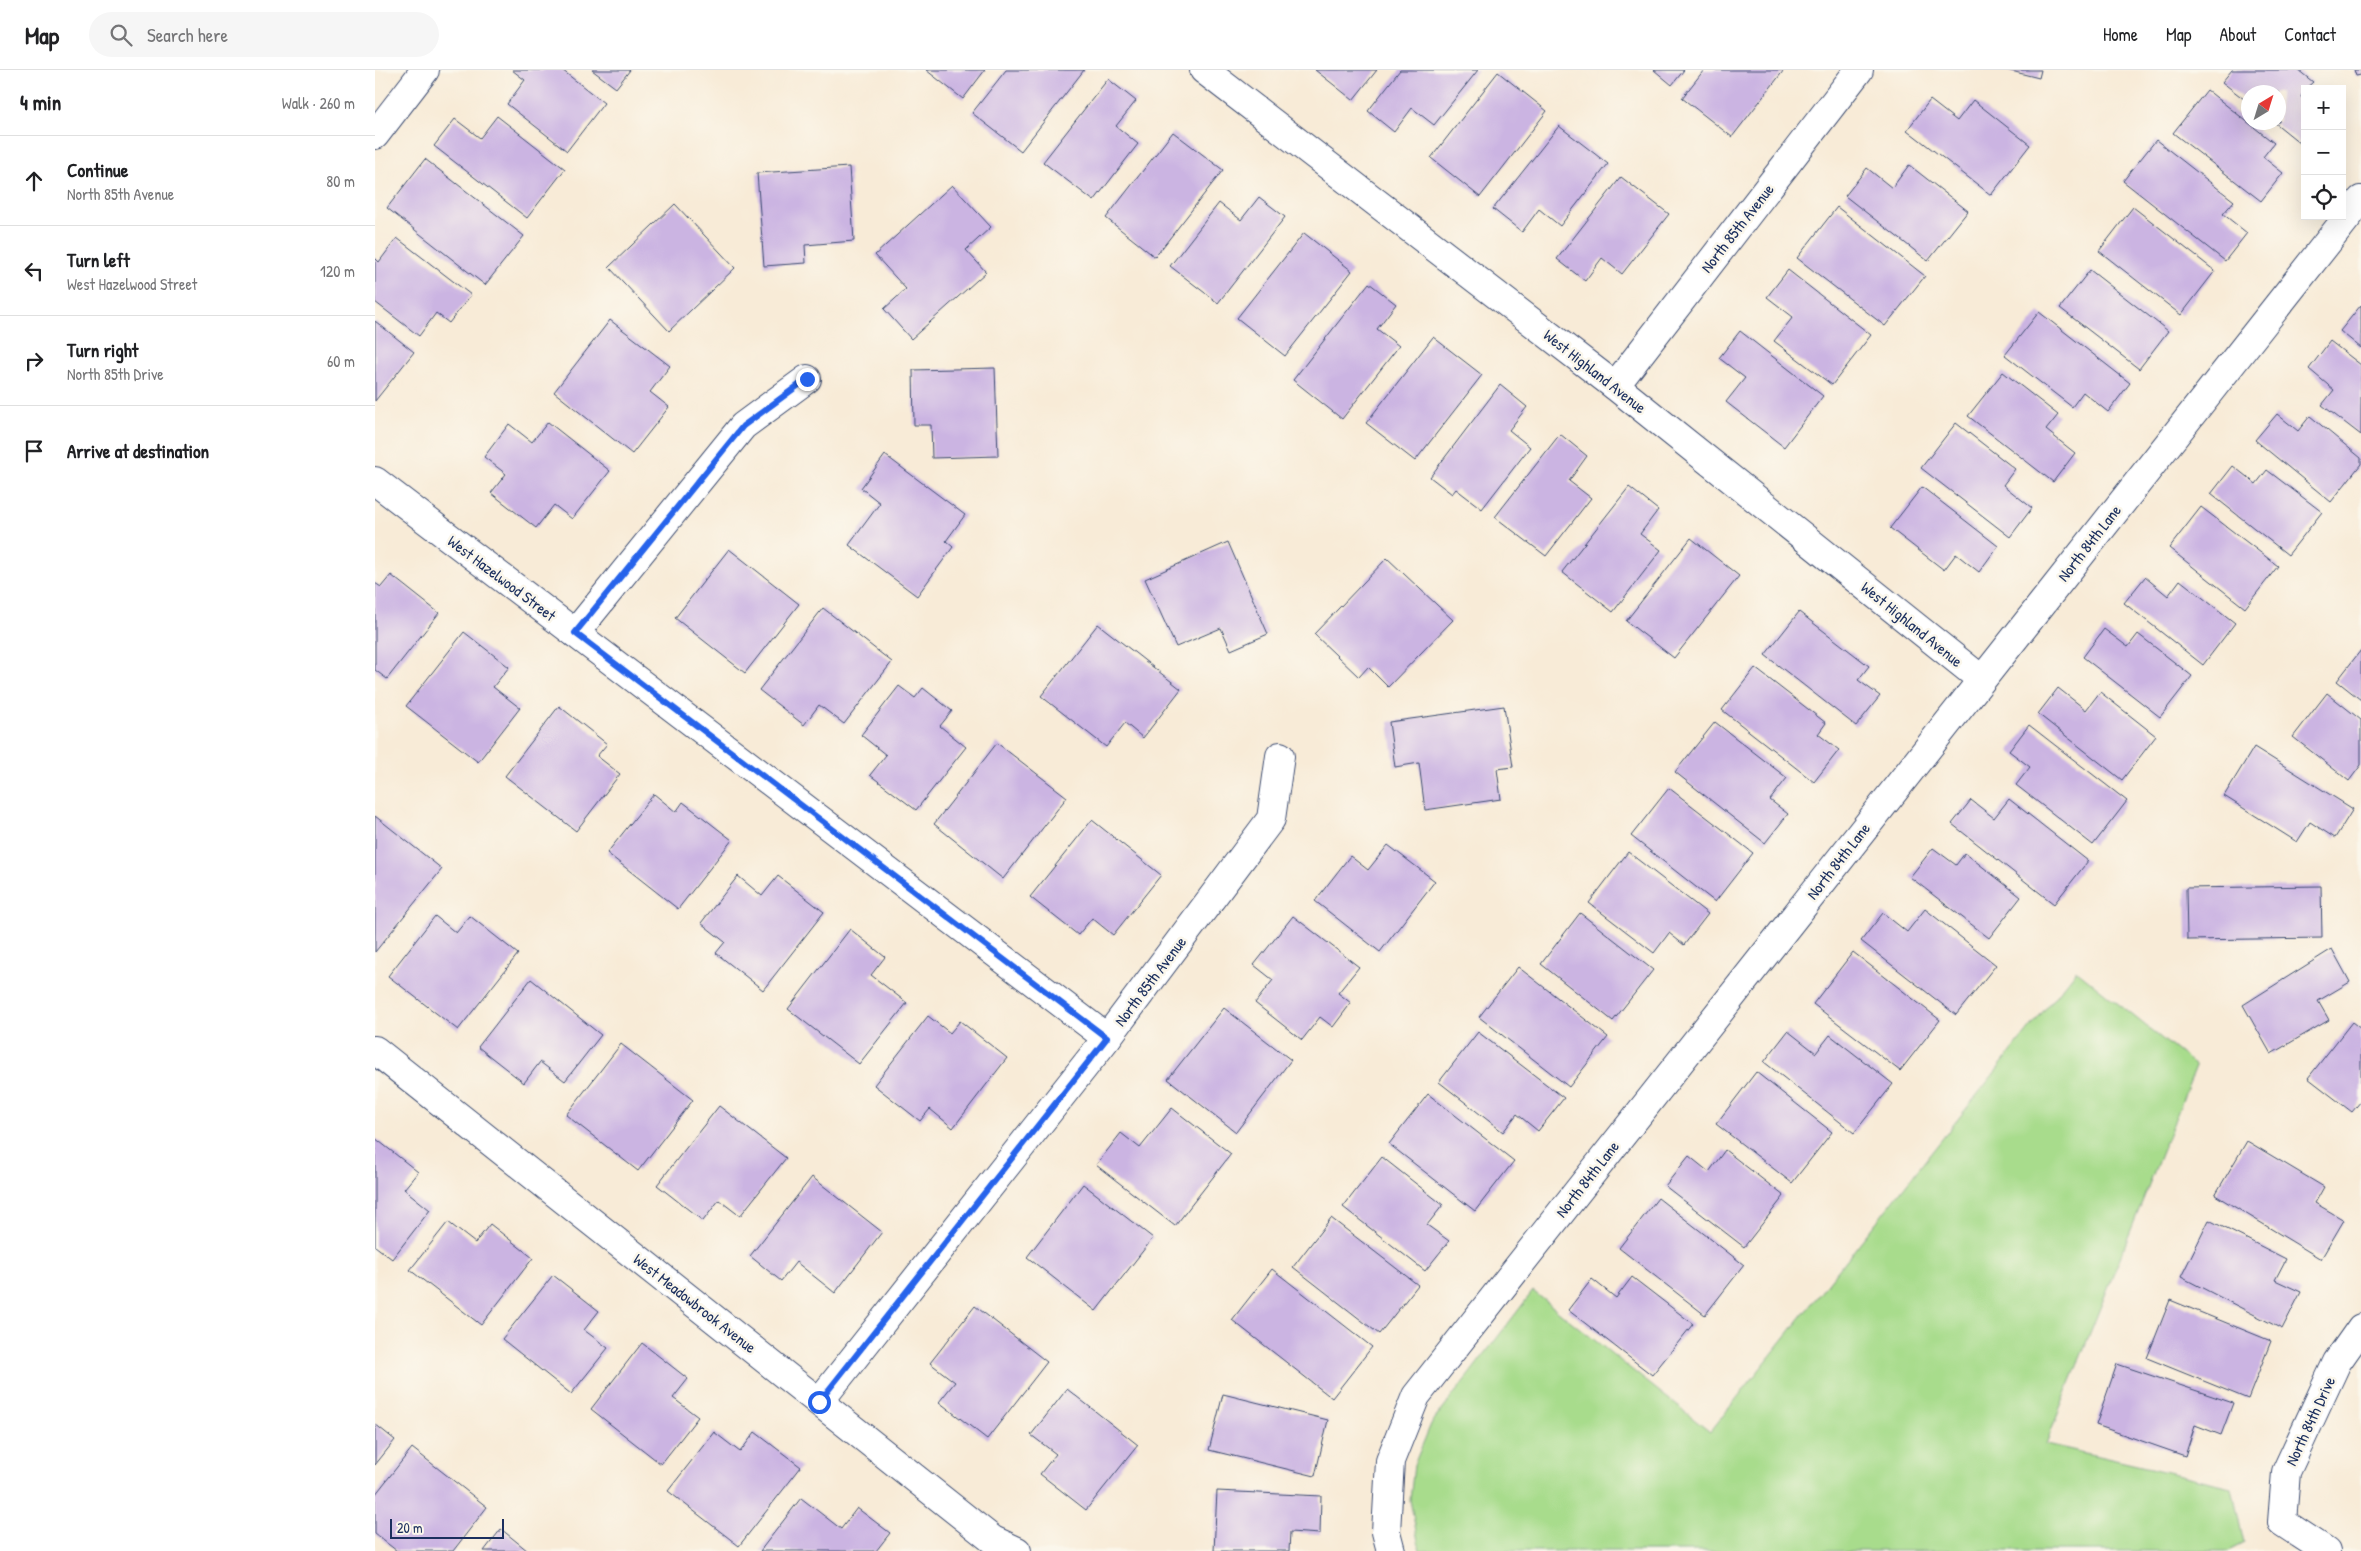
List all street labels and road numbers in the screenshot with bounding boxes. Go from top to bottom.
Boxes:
street label: North 85th Avenue [1695,178,1779,277]
street label: West Highland Avenue [1539,324,1651,418]
street label: North 84th Lane [2052,500,2126,586]
street label: West Hazelwood Street [443,530,561,626]
street label: West Highland Avenue [1857,576,1968,672]
street label: North 84th Lane [1801,818,1875,904]
street label: North 85th Avenue [1109,931,1191,1030]
street label: North 84th Lane [1550,1136,1624,1222]
street label: West Meadowbrook Avenue [629,1248,762,1358]
street label: North 84th Drive [2280,1372,2341,1469]

